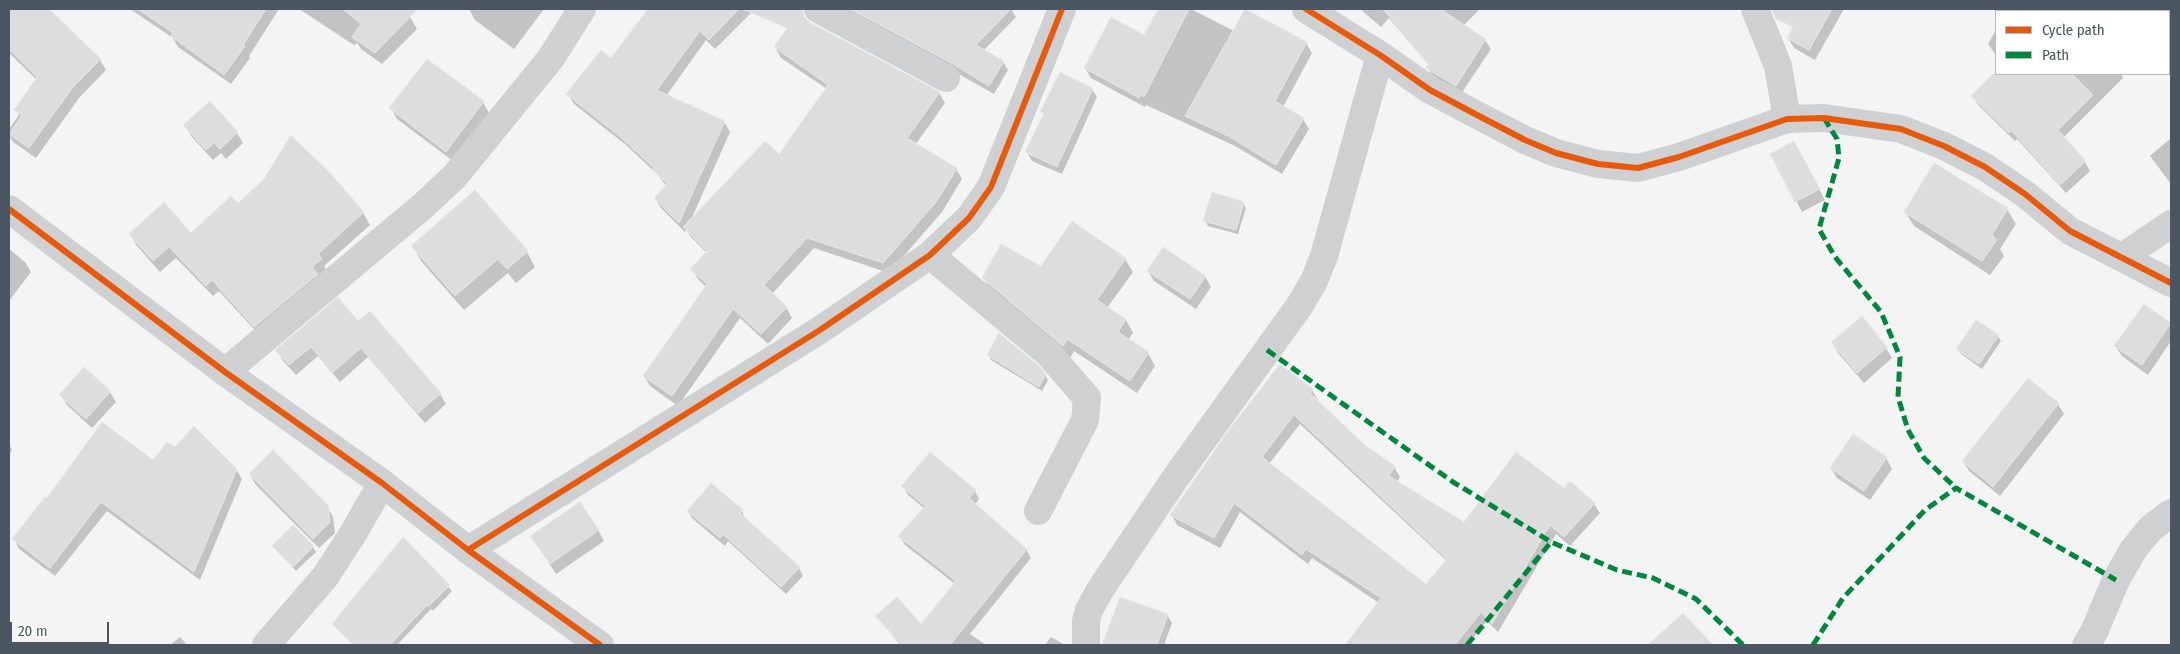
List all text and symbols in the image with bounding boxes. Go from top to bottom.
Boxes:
legend [1995,10,2170,75]
text: Cycle path [2042,21,2105,39]
text: Path [2042,46,2069,64]
scale bar [12,612,111,644]
text: 20 m [18,622,48,640]

